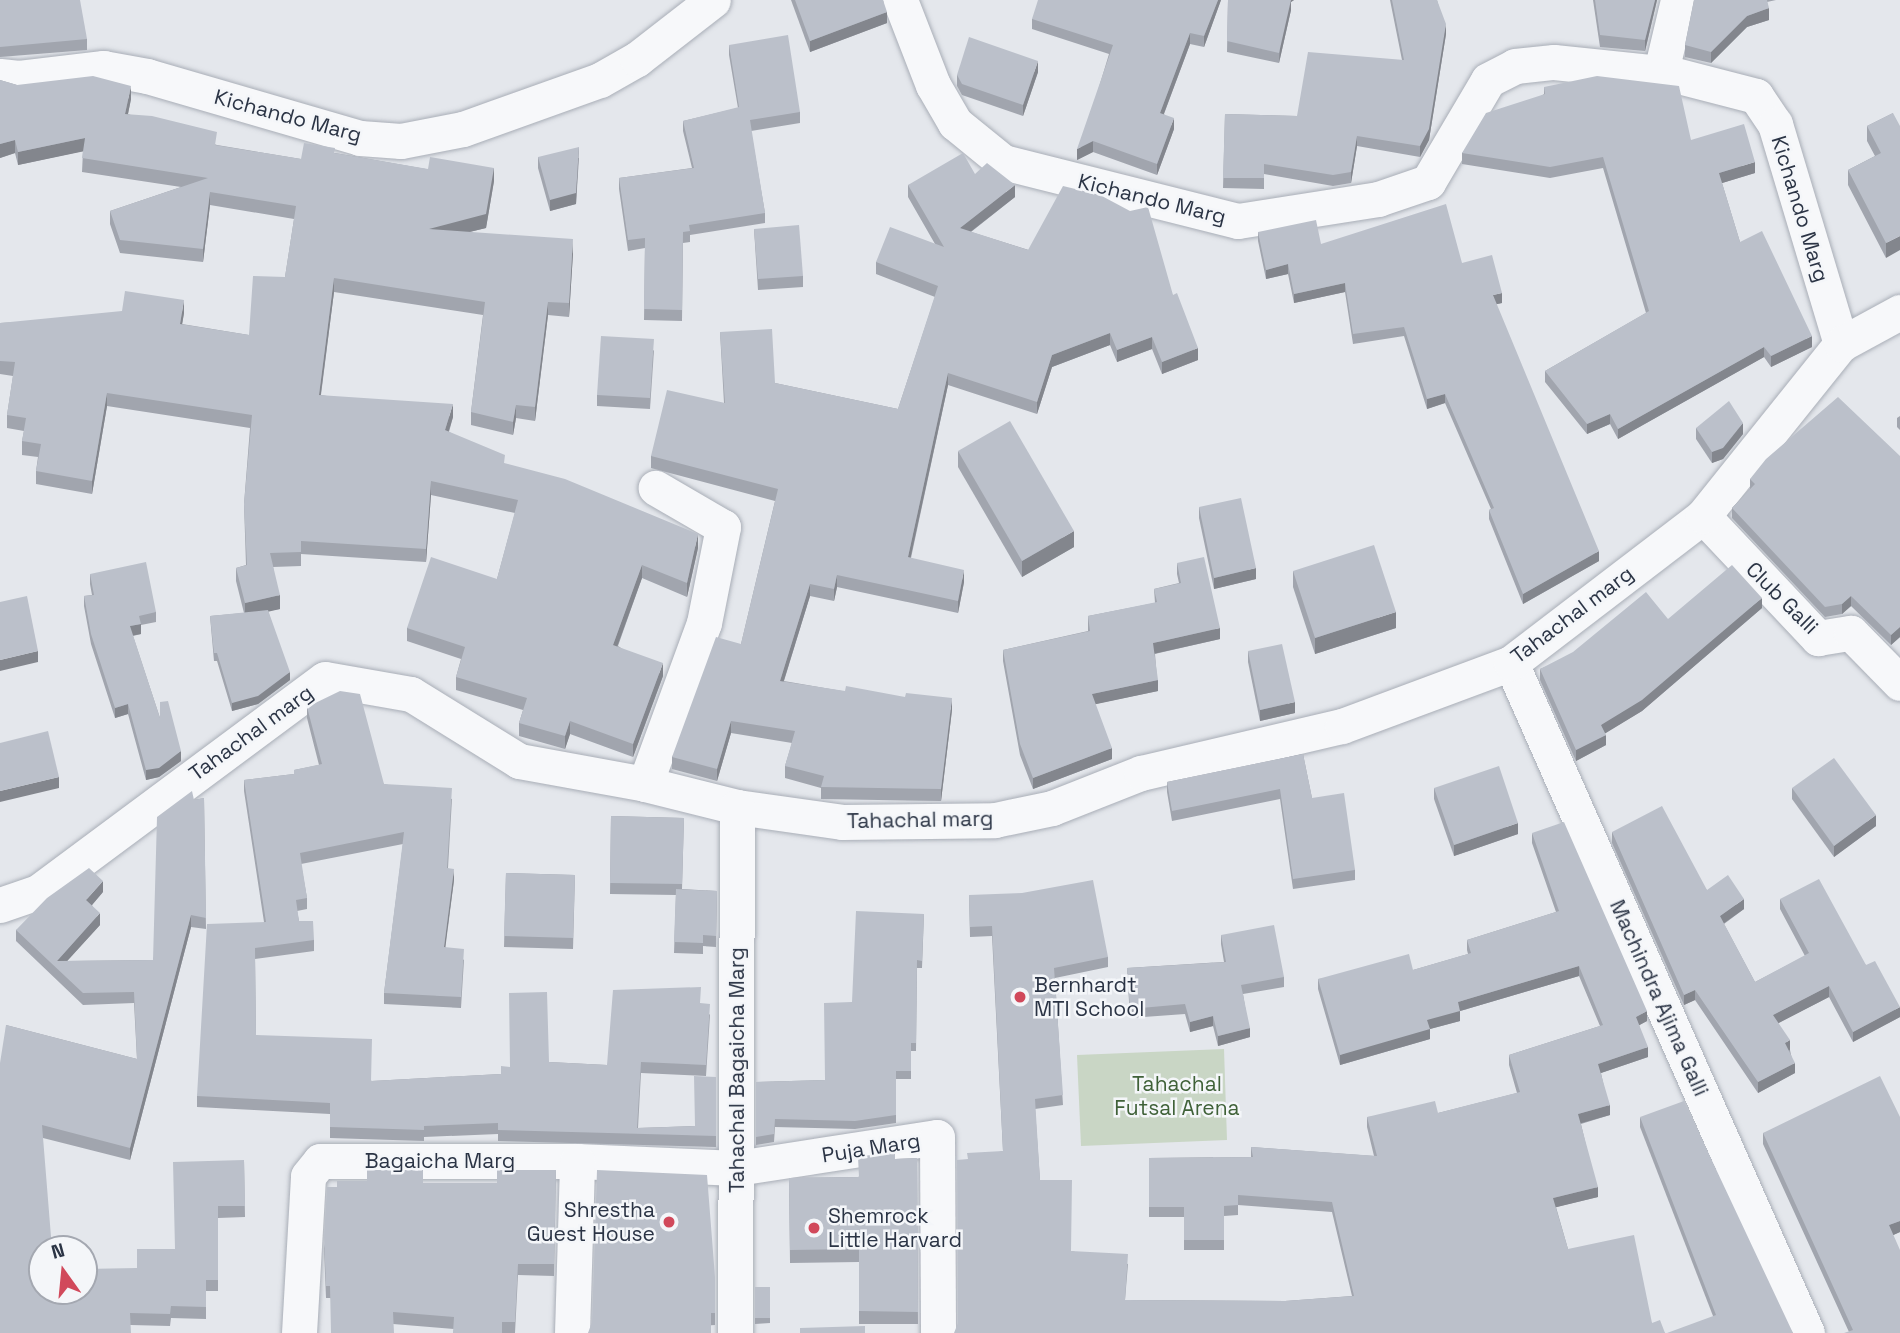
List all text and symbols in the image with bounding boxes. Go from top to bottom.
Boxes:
street label: Kichando Marg [212,84,364,148]
street label: Kichando Marg [1766,133,1834,285]
street label: Kichando Marg [1075,168,1229,230]
street label: Club Galli [1741,557,1823,639]
street label: Tahachal marg [1506,561,1638,669]
street label: Tahachal marg [184,680,318,786]
street label: Tahachal marg [847,806,993,834]
street label: Machindra Ajima Galli [1604,896,1714,1100]
street label: Tahachal Bagaicha Marg [724,947,750,1193]
place label: Bernhardt MTI School [1034,972,1144,1022]
marker: Bernhardt MTI School [1012,989,1028,1005]
park label: Tahachal Futsal Arena [1114,1071,1240,1121]
street label: Puja Marg [820,1128,922,1168]
street label: Bagaicha Marg [365,1148,515,1174]
place label: Shrestha Guest House [527,1197,655,1247]
place label: Shemrock Little Harvard [828,1203,962,1253]
marker: Shrestha Guest House [661,1214,677,1230]
marker: Shemrock Little Harvard [806,1220,822,1236]
north arrow [28,1235,98,1305]
text: N [49,1237,67,1265]

